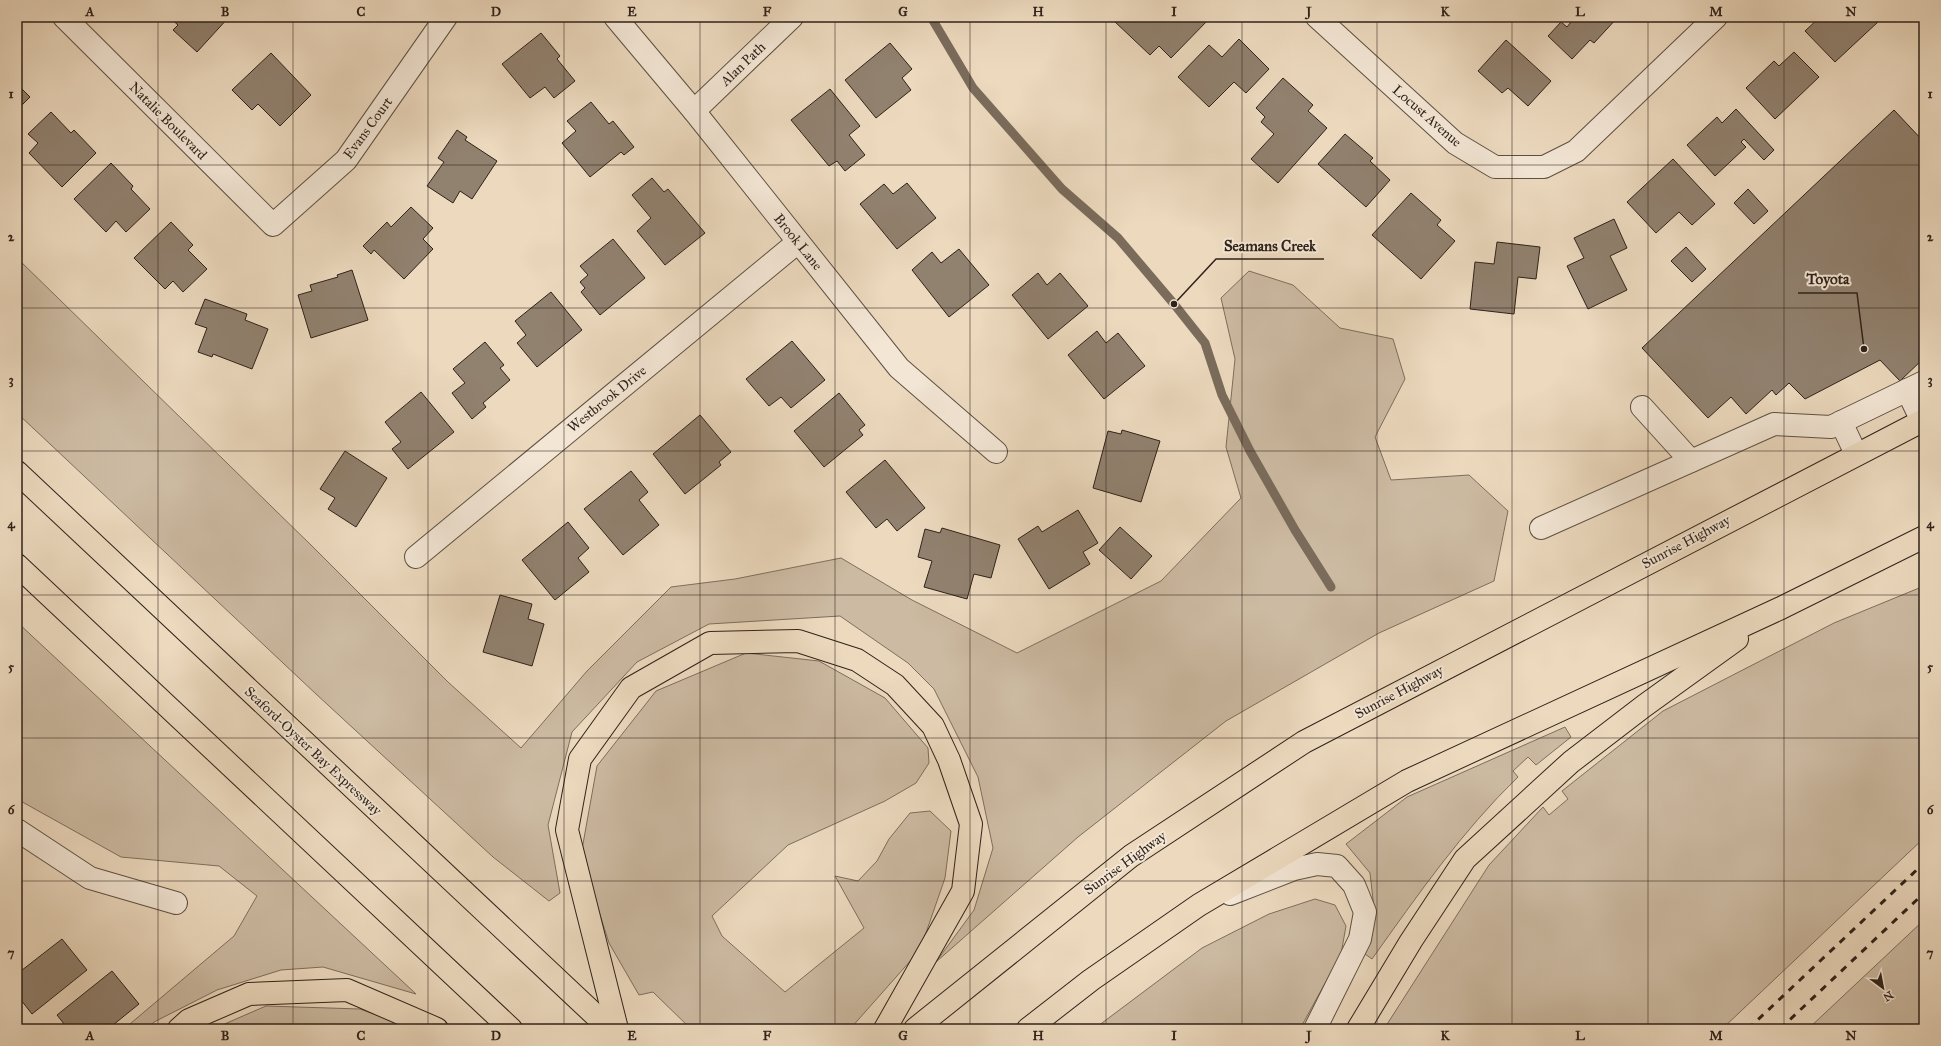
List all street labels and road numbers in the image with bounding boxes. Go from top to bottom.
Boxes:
street label: Alan Path [716,38,769,90]
street label: Natalie Boulevard [126,79,210,163]
street label: Locust Avenue [1389,81,1465,151]
street label: Evans Court [340,94,396,162]
street label: Brook Lane [770,210,826,274]
street label: Westbrook Drive [564,362,650,436]
street label: Sunrise Highway [1639,511,1734,572]
street label: Sunrise Highway [1352,661,1447,722]
street label: Seaford-Oyster Bay Expressway [241,683,385,819]
street label: Sunrise Highway [1080,827,1170,899]

